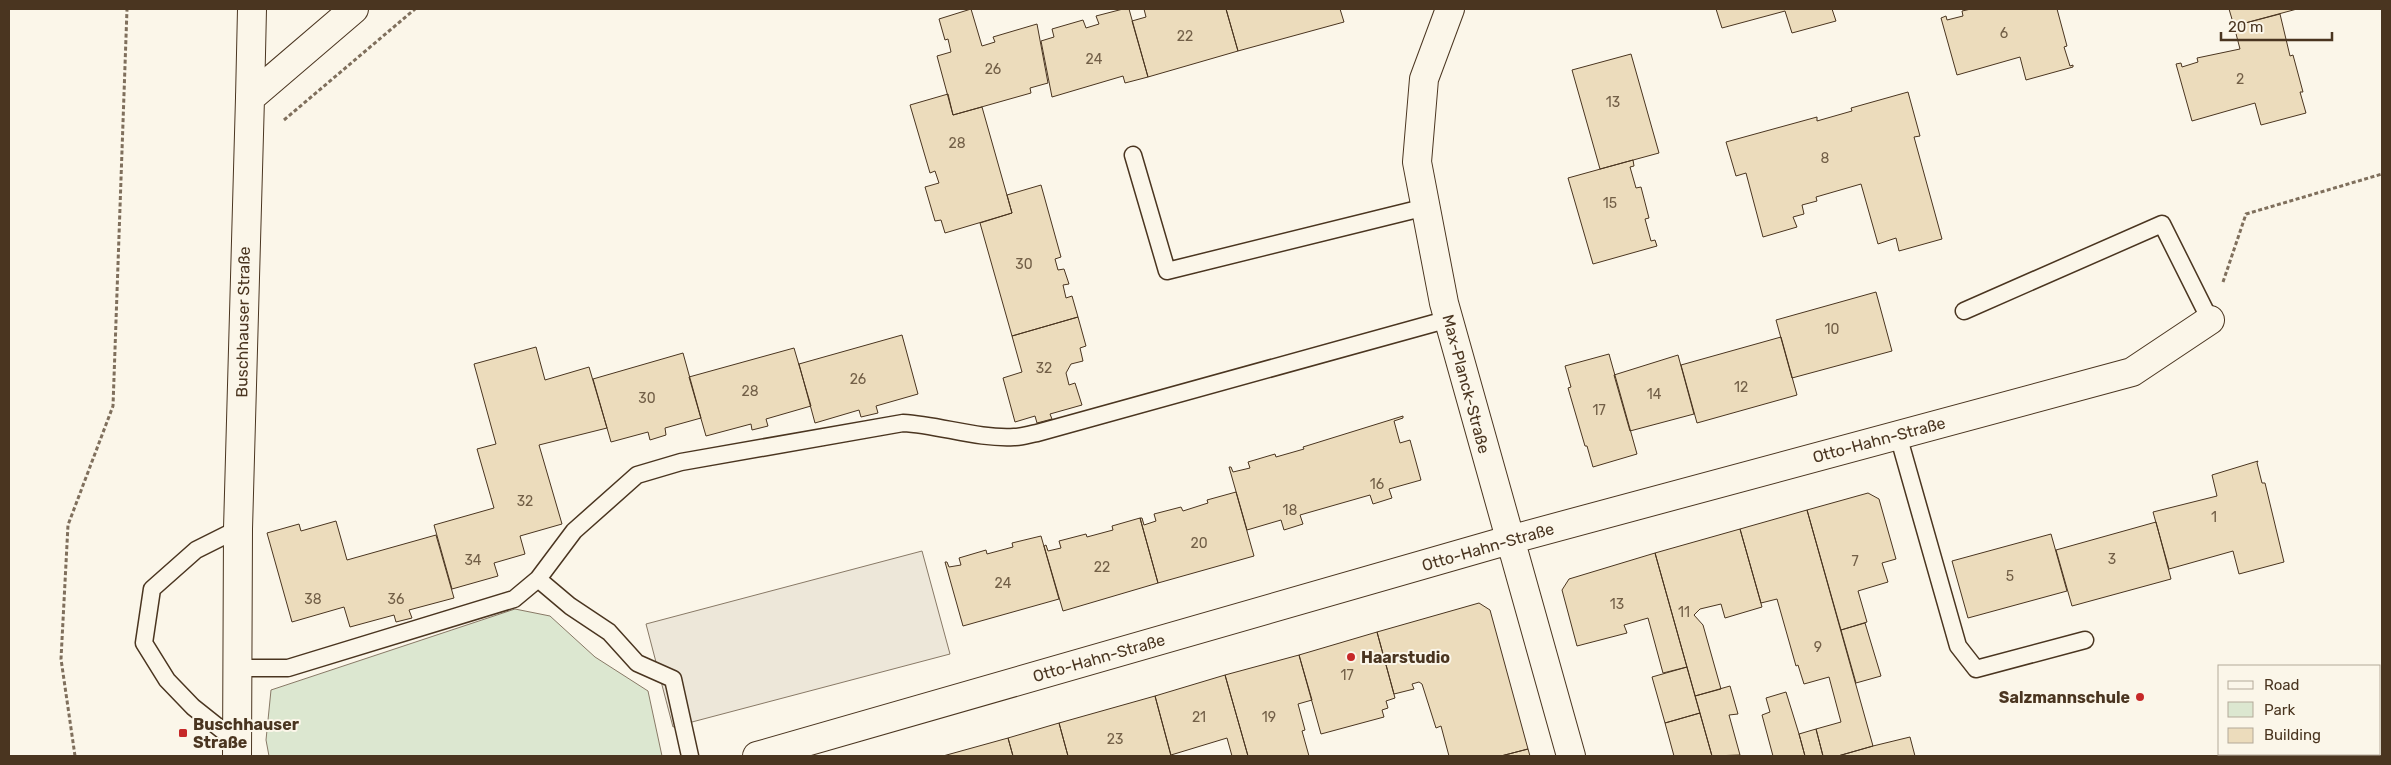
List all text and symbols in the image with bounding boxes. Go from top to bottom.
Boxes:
scale bar [2221,10,2332,42]
text: 20 m [2228,18,2263,36]
house number: 6 [2000,25,2008,42]
house number: 22 [1177,28,1193,45]
house number: 24 [1086,51,1103,68]
house number: 26 [985,61,1001,78]
house number: 2 [2236,71,2244,88]
house number: 13 [1606,94,1620,111]
house number: 28 [948,135,966,152]
house number: 8 [1821,150,1830,167]
house number: 15 [1603,195,1617,212]
street label: Buschhauser Straße [232,246,254,398]
house number: 30 [1015,256,1033,273]
street label: Max-Planck-Straße [1438,312,1494,456]
house number: 10 [1825,321,1840,338]
house number: 32 [1036,360,1052,377]
house number: 26 [850,371,866,388]
house number: 12 [1734,379,1748,396]
house number: 28 [741,383,759,400]
house number: 14 [1647,386,1662,403]
house number: 30 [638,390,656,407]
house number: 17 [1592,402,1606,419]
street label: Otto-Hahn-Straße [1811,413,1948,467]
house number: 16 [1370,476,1384,493]
house number: 32 [517,493,533,510]
house number: 18 [1283,502,1298,519]
house number: 1 [2211,509,2217,526]
street label: Otto-Hahn-Straße [1420,519,1556,575]
house number: 20 [1190,535,1208,552]
house number: 3 [2108,551,2116,568]
house number: 34 [464,552,482,569]
house number: 7 [1851,553,1859,570]
house number: 22 [1094,559,1110,576]
house number: 5 [2006,568,2014,585]
house number: 24 [995,575,1012,592]
house number: 38 [304,591,322,608]
house number: 36 [388,591,404,608]
house number: 13 [1610,596,1624,613]
house number: 11 [1678,604,1690,621]
street label: Otto-Hahn-Straße [1031,630,1167,686]
house number: 9 [1814,639,1822,656]
place label: Haarstudio [1361,648,1450,667]
marker: Haarstudio [1345,651,1357,663]
legend [2218,665,2381,755]
house number: 17 [1340,667,1354,684]
text: Road [2264,676,2300,694]
place label: Salzmannschule [1999,688,2130,707]
marker: Salzmannschule [2134,691,2146,703]
text: Park [2264,701,2295,719]
house number: 21 [1192,709,1206,726]
house number: 19 [1262,709,1276,726]
place label: Buschhauser Straße [193,715,300,752]
text: Building [2264,726,2321,744]
marker: Buschhauser Straße [177,727,189,739]
house number: 23 [1107,731,1123,748]

